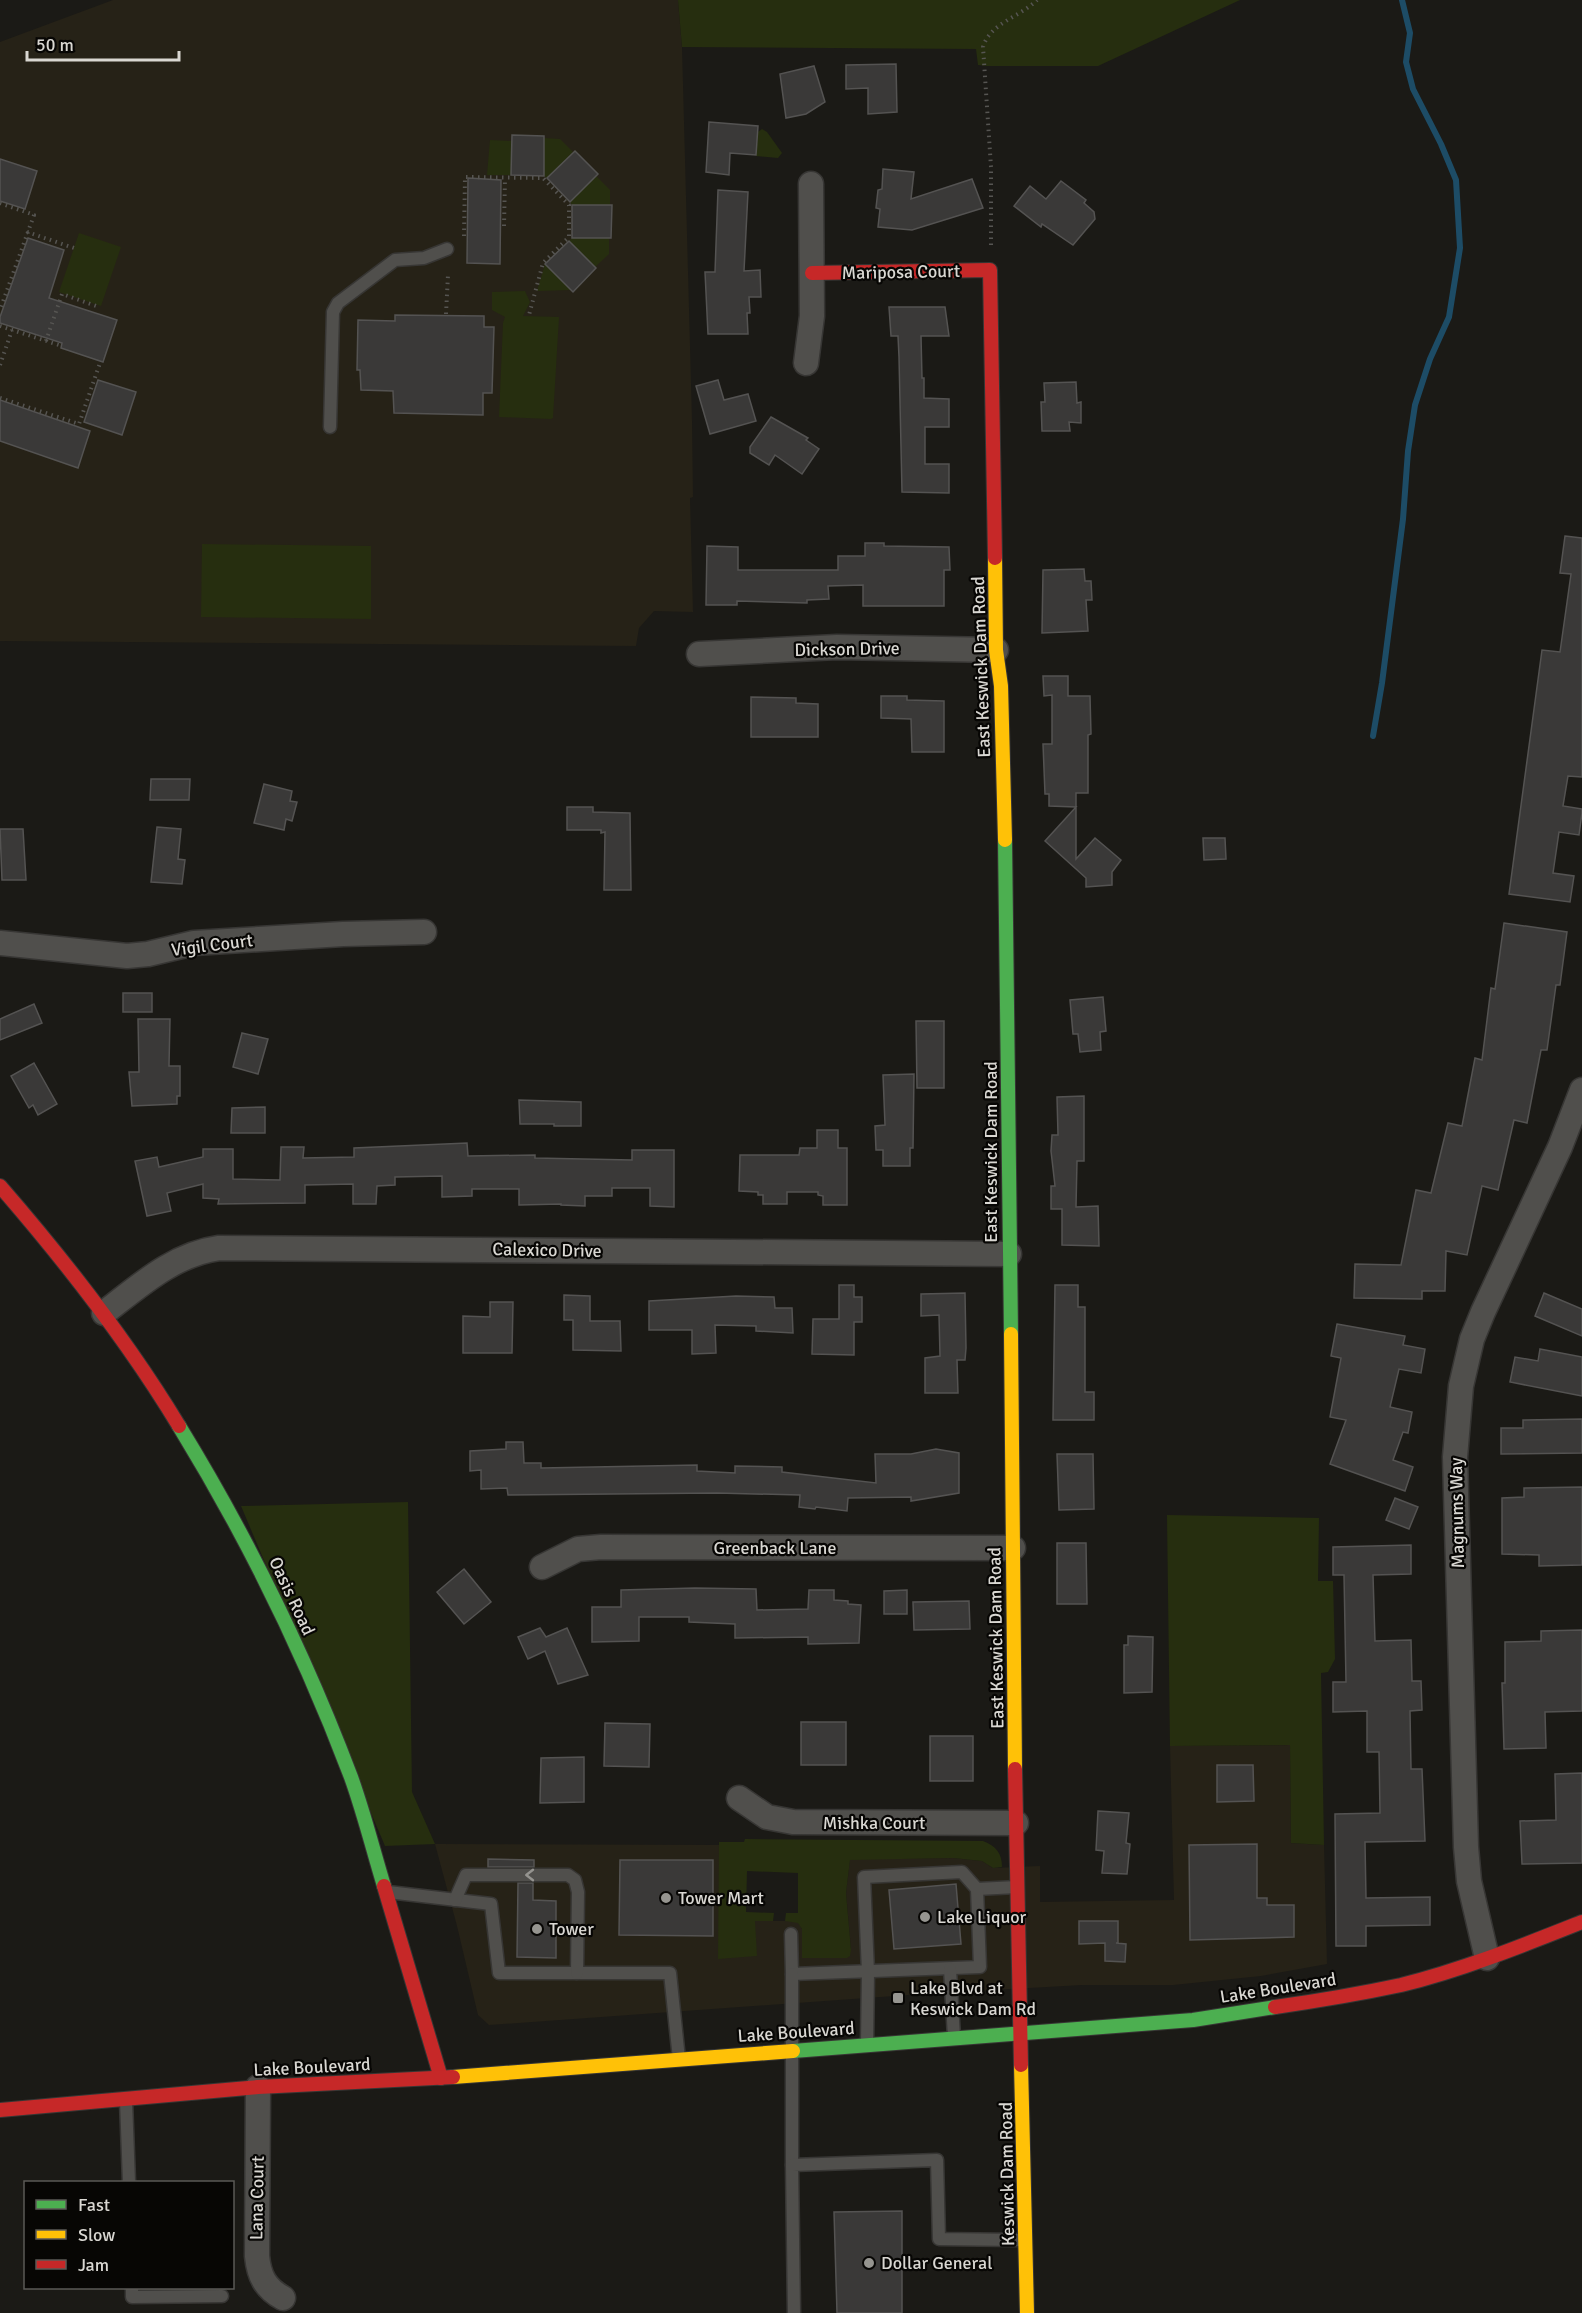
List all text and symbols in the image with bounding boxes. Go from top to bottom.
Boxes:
scale bar [27,24,178,62]
text: 50 m [36,34,74,56]
street label: Mariposa Court [842,260,960,284]
street label: East Keswick Dam Road [967,576,995,758]
street label: Dickson Drive [794,637,900,661]
street label: Vigil Court [170,929,254,961]
street label: East Keswick Dam Road [980,1061,1002,1243]
street label: Calexico Drive [492,1238,602,1262]
street label: Magnums Way [1445,1457,1469,1569]
street label: Greenback Lane [714,1537,836,1559]
street label: East Keswick Dam Road [983,1547,1009,1729]
street label: Oasis Road [264,1553,320,1639]
street label: Mishka Court [823,1812,925,1834]
one-way arrow [526,1869,535,1881]
place label: Tower Mart [678,1887,764,1909]
marker: Tower Mart [659,1891,673,1905]
place label: Lake Liquor [937,1906,1027,1928]
marker: Lake Liquor [918,1910,932,1924]
place label: Tower [549,1918,594,1940]
marker: Tower [530,1922,544,1936]
street label: Lake Boulevard [1218,1968,1338,2008]
place label: Lake Blvd at Keswick Dam Rd [910,1977,1036,2020]
marker: Lake Blvd at Keswick Dam Rd [891,1991,905,2005]
street label: Lake Boulevard [737,2017,855,2047]
street label: Lake Boulevard [253,2053,371,2081]
street label: Keswick Dam Road [995,2102,1019,2246]
street label: Lana Court [245,2156,269,2240]
legend [24,2181,234,2289]
text: Fast [78,2194,110,2216]
text: Slow [78,2224,115,2246]
place label: Dollar General [881,2252,992,2274]
text: Jam [78,2254,109,2276]
marker: Dollar General [862,2256,876,2270]

